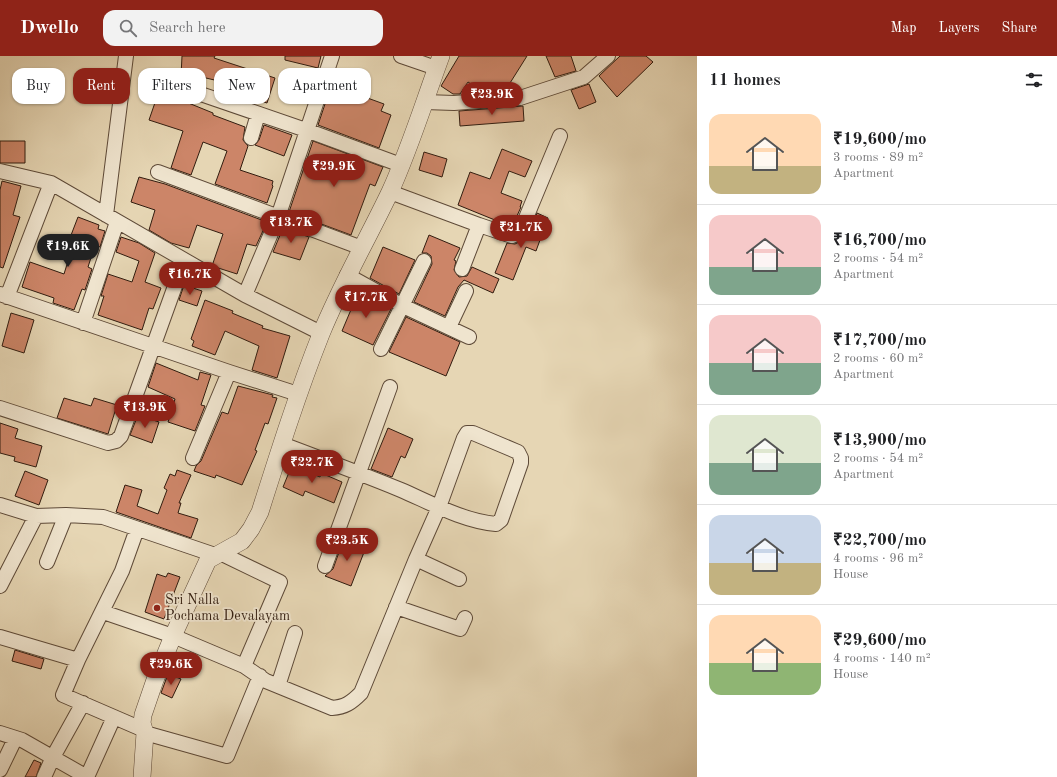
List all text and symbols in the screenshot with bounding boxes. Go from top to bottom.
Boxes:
search box [103,10,383,46]
icon: search [117,17,139,39]
text: Dwello [20,19,79,38]
text: Search here [149,21,226,36]
text: Map [891,21,917,35]
text: Layers [939,21,980,35]
text: Share [1002,21,1037,35]
chip: Buy [12,68,65,104]
chip: Rent [73,68,130,104]
chip: Filters [138,68,206,104]
chip: New [214,68,270,104]
chip: Apartment [278,68,371,104]
icon: filters [1023,69,1045,91]
text: 11 homes [709,72,781,89]
pin: ₹23.9K [459,82,525,116]
text: ₹23.9K [470,88,514,101]
icon: home [741,130,789,178]
text: ₹19,600/mo [833,131,927,148]
text: 3 rooms · 89 m² [833,151,923,164]
pin: ₹29.9K [301,154,367,188]
text: ₹29.9K [312,160,356,173]
text: Apartment [833,167,894,180]
pin: ₹13.7K [258,210,324,244]
pin: ₹21.7K [488,215,554,249]
text: ₹13.7K [269,216,313,229]
text: ₹21.7K [499,221,543,234]
icon: home [741,231,789,279]
text: ₹16,700/mo [833,232,927,249]
pin: ₹19.6K [35,234,101,268]
text: ₹19.6K [46,240,90,253]
text: 2 rooms · 54 m² [833,252,923,265]
pin: ₹16.7K [157,262,223,296]
text: ₹16.7K [168,268,212,281]
text: Apartment [833,268,894,281]
pin: ₹17.7K [333,285,399,319]
text: ₹17.7K [344,291,388,304]
icon: home [741,331,789,379]
text: ₹17,700/mo [833,332,927,349]
text: 2 rooms · 60 m² [833,352,923,365]
text: Apartment [833,368,894,381]
pin: ₹13.9K [112,395,178,429]
text: ₹13.9K [123,401,167,414]
icon: home [741,431,789,479]
text: ₹13,900/mo [833,432,927,449]
pin: ₹22.7K [279,450,345,484]
text: 2 rooms · 54 m² [833,452,923,465]
text: ₹22.7K [290,456,334,469]
text: Apartment [833,468,894,481]
pin: ₹23.5K [314,528,380,562]
icon: home [741,531,789,579]
text: ₹22,700/mo [833,532,927,549]
text: ₹23.5K [325,534,369,547]
text: 4 rooms · 96 m² [833,552,923,565]
text: House [833,568,868,581]
place label: Sri Nalla Pochama Devalayam [165,593,290,623]
marker: Sri Nalla Pochama Devalayam [152,603,162,613]
icon: home [741,631,789,679]
text: ₹29,600/mo [833,632,927,649]
pin: ₹29.6K [138,652,204,686]
text: 4 rooms · 140 m² [833,652,931,665]
text: ₹29.6K [149,658,193,671]
text: House [833,668,868,681]

